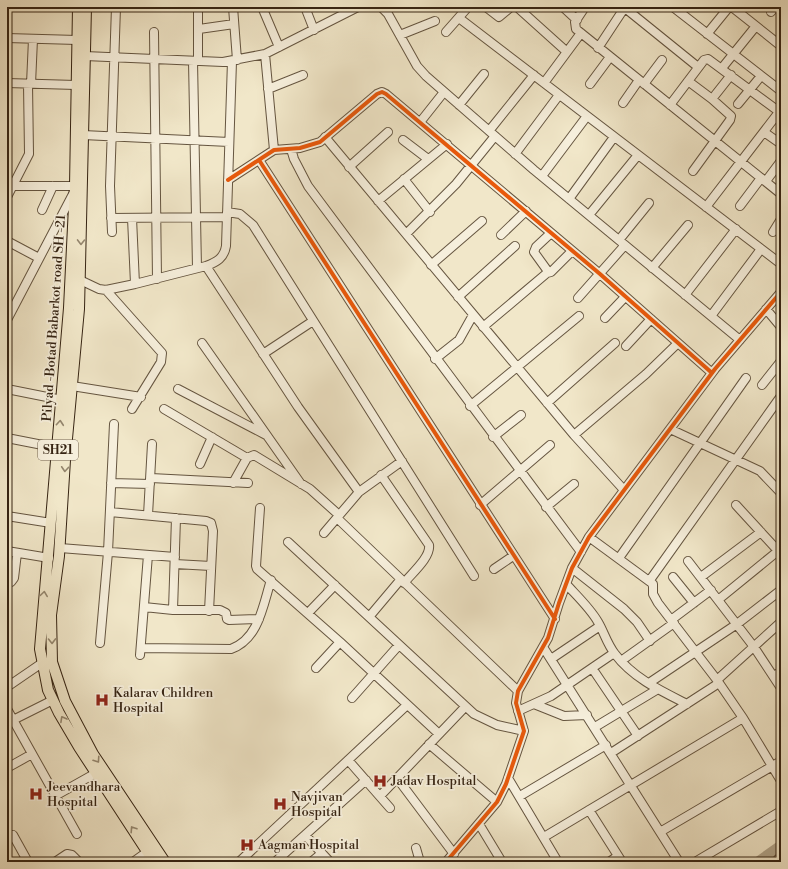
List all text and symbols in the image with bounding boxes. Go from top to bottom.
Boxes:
street label: Pilyad -Botad Babarkot road SH -21 [39,214,69,422]
one-way arrow [77,239,85,245]
one-way arrow [55,420,64,426]
road number: SH21 [38,440,78,460]
one-way arrow [60,466,69,472]
one-way arrow [39,591,48,597]
one-way arrow [48,638,56,644]
place label: Kalarav Children Hospital [113,685,213,716]
hospital icon: Kalarav Children Hospital [94,692,110,708]
one-way arrow [60,716,68,724]
one-way arrow [92,756,99,763]
hospital icon: Jadav Hospital [372,773,388,789]
place label: Jadav Hospital [390,773,477,789]
place label: Jeevandhara Hospital [46,779,121,810]
hospital icon: Jeevandhara Hospital [28,786,44,802]
place label: Navjivan Hospital [291,789,343,820]
hospital icon: Navjivan Hospital [272,796,288,812]
one-way arrow [130,826,137,833]
hospital icon: Aagman Hospital [239,837,255,853]
place label: Aagman Hospital [257,837,359,853]

